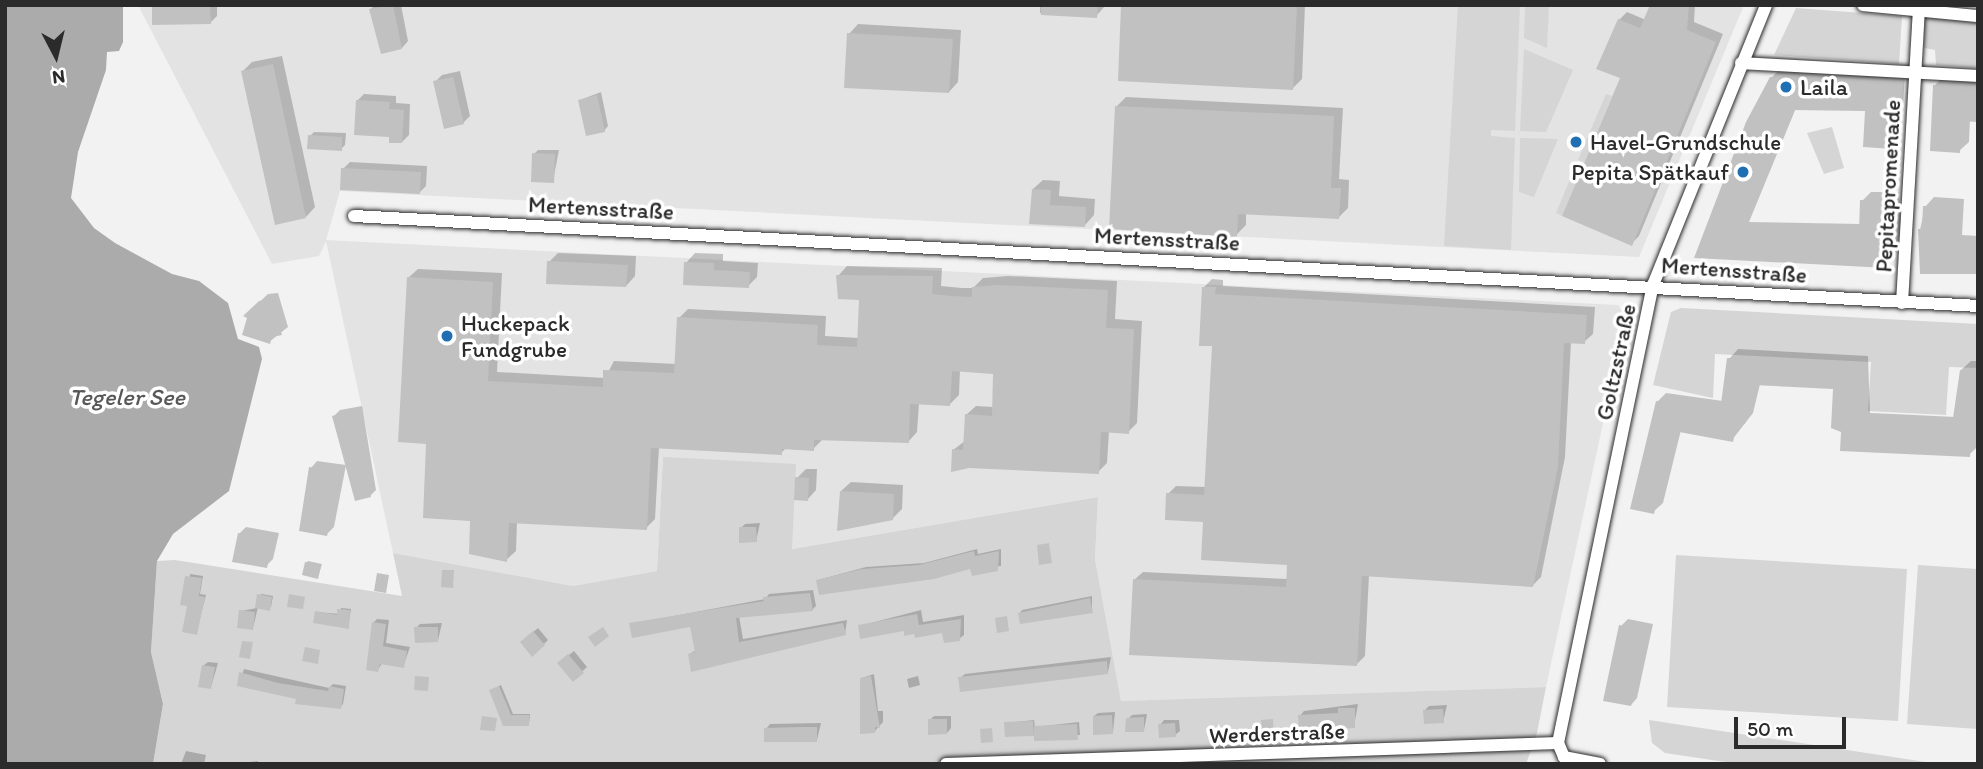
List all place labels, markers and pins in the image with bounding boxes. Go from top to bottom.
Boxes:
place label: Laila [1800,73,1848,101]
marker: Laila [1778,79,1794,95]
place label: Havel-Grundschule [1590,128,1781,156]
marker: Havel-Grundschule [1568,134,1584,150]
place label: Pepita Spätkauf [1571,158,1729,186]
marker: Pepita Spätkauf [1735,164,1751,180]
place label: Huckepack Fundgrube [461,309,570,363]
marker: Huckepack Fundgrube [439,328,455,344]

